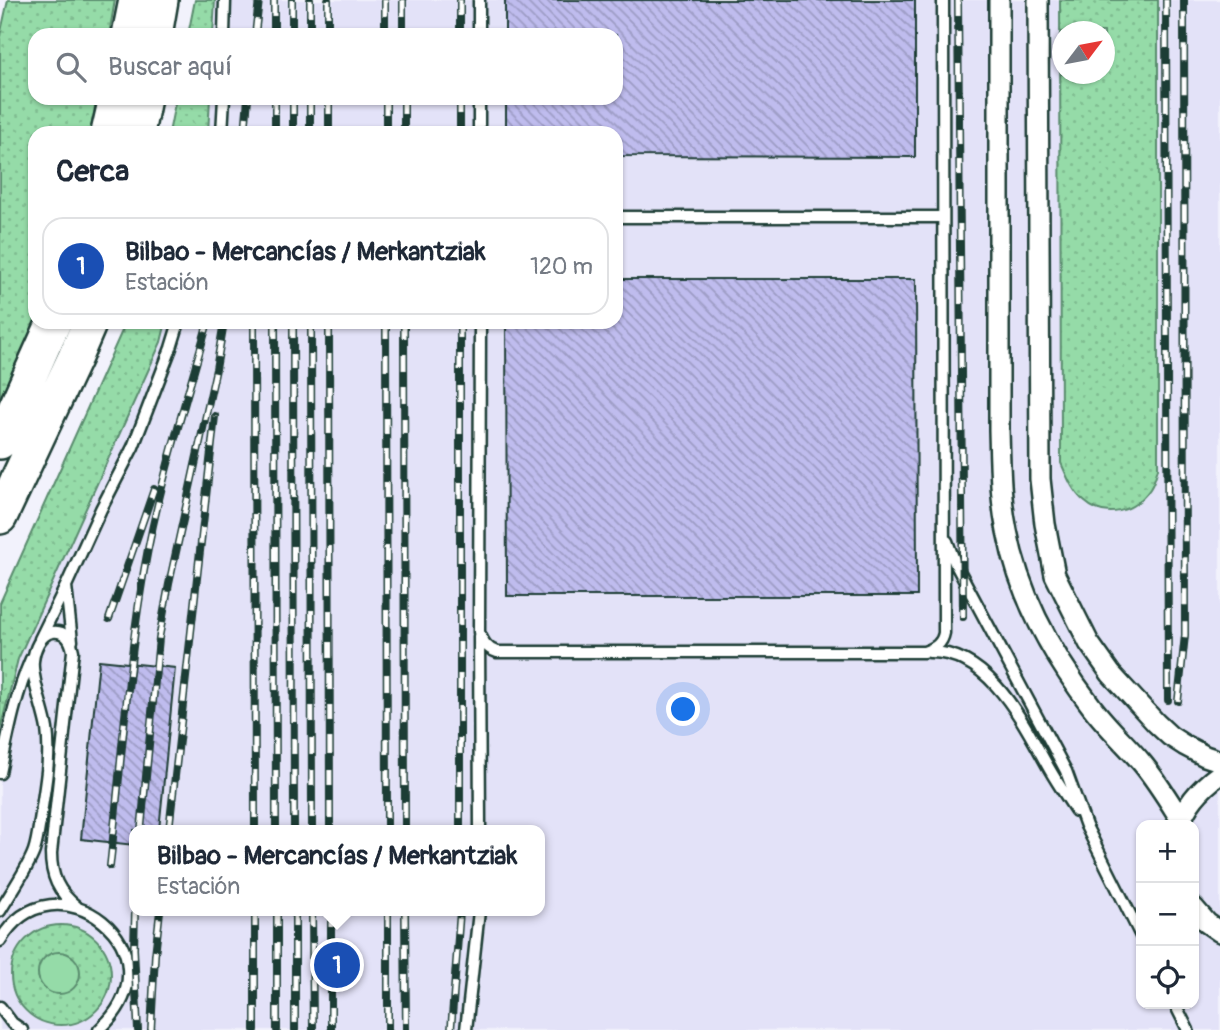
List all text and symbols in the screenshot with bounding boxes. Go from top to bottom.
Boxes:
north arrow [1052,21,1115,84]
search box [28,28,623,105]
icon: search [52,48,90,86]
text: Buscar aquí [108,51,232,83]
text: Cerca [56,153,129,190]
text: Bilbao - Mercancías / Merkantziak [125,236,486,268]
text: 1 [77,252,86,281]
text: 120 m [530,252,593,281]
text: Estación [125,268,209,297]
your location [666,692,700,726]
map controls [1136,820,1199,1009]
button: + [1136,820,1199,883]
popup [129,825,545,916]
text: Bilbao - Mercancías / Merkantziak [157,840,517,872]
text: Estación [157,872,240,901]
button: − [1136,883,1199,946]
pin: 1 [314,939,360,991]
button: locate [1136,946,1199,1009]

